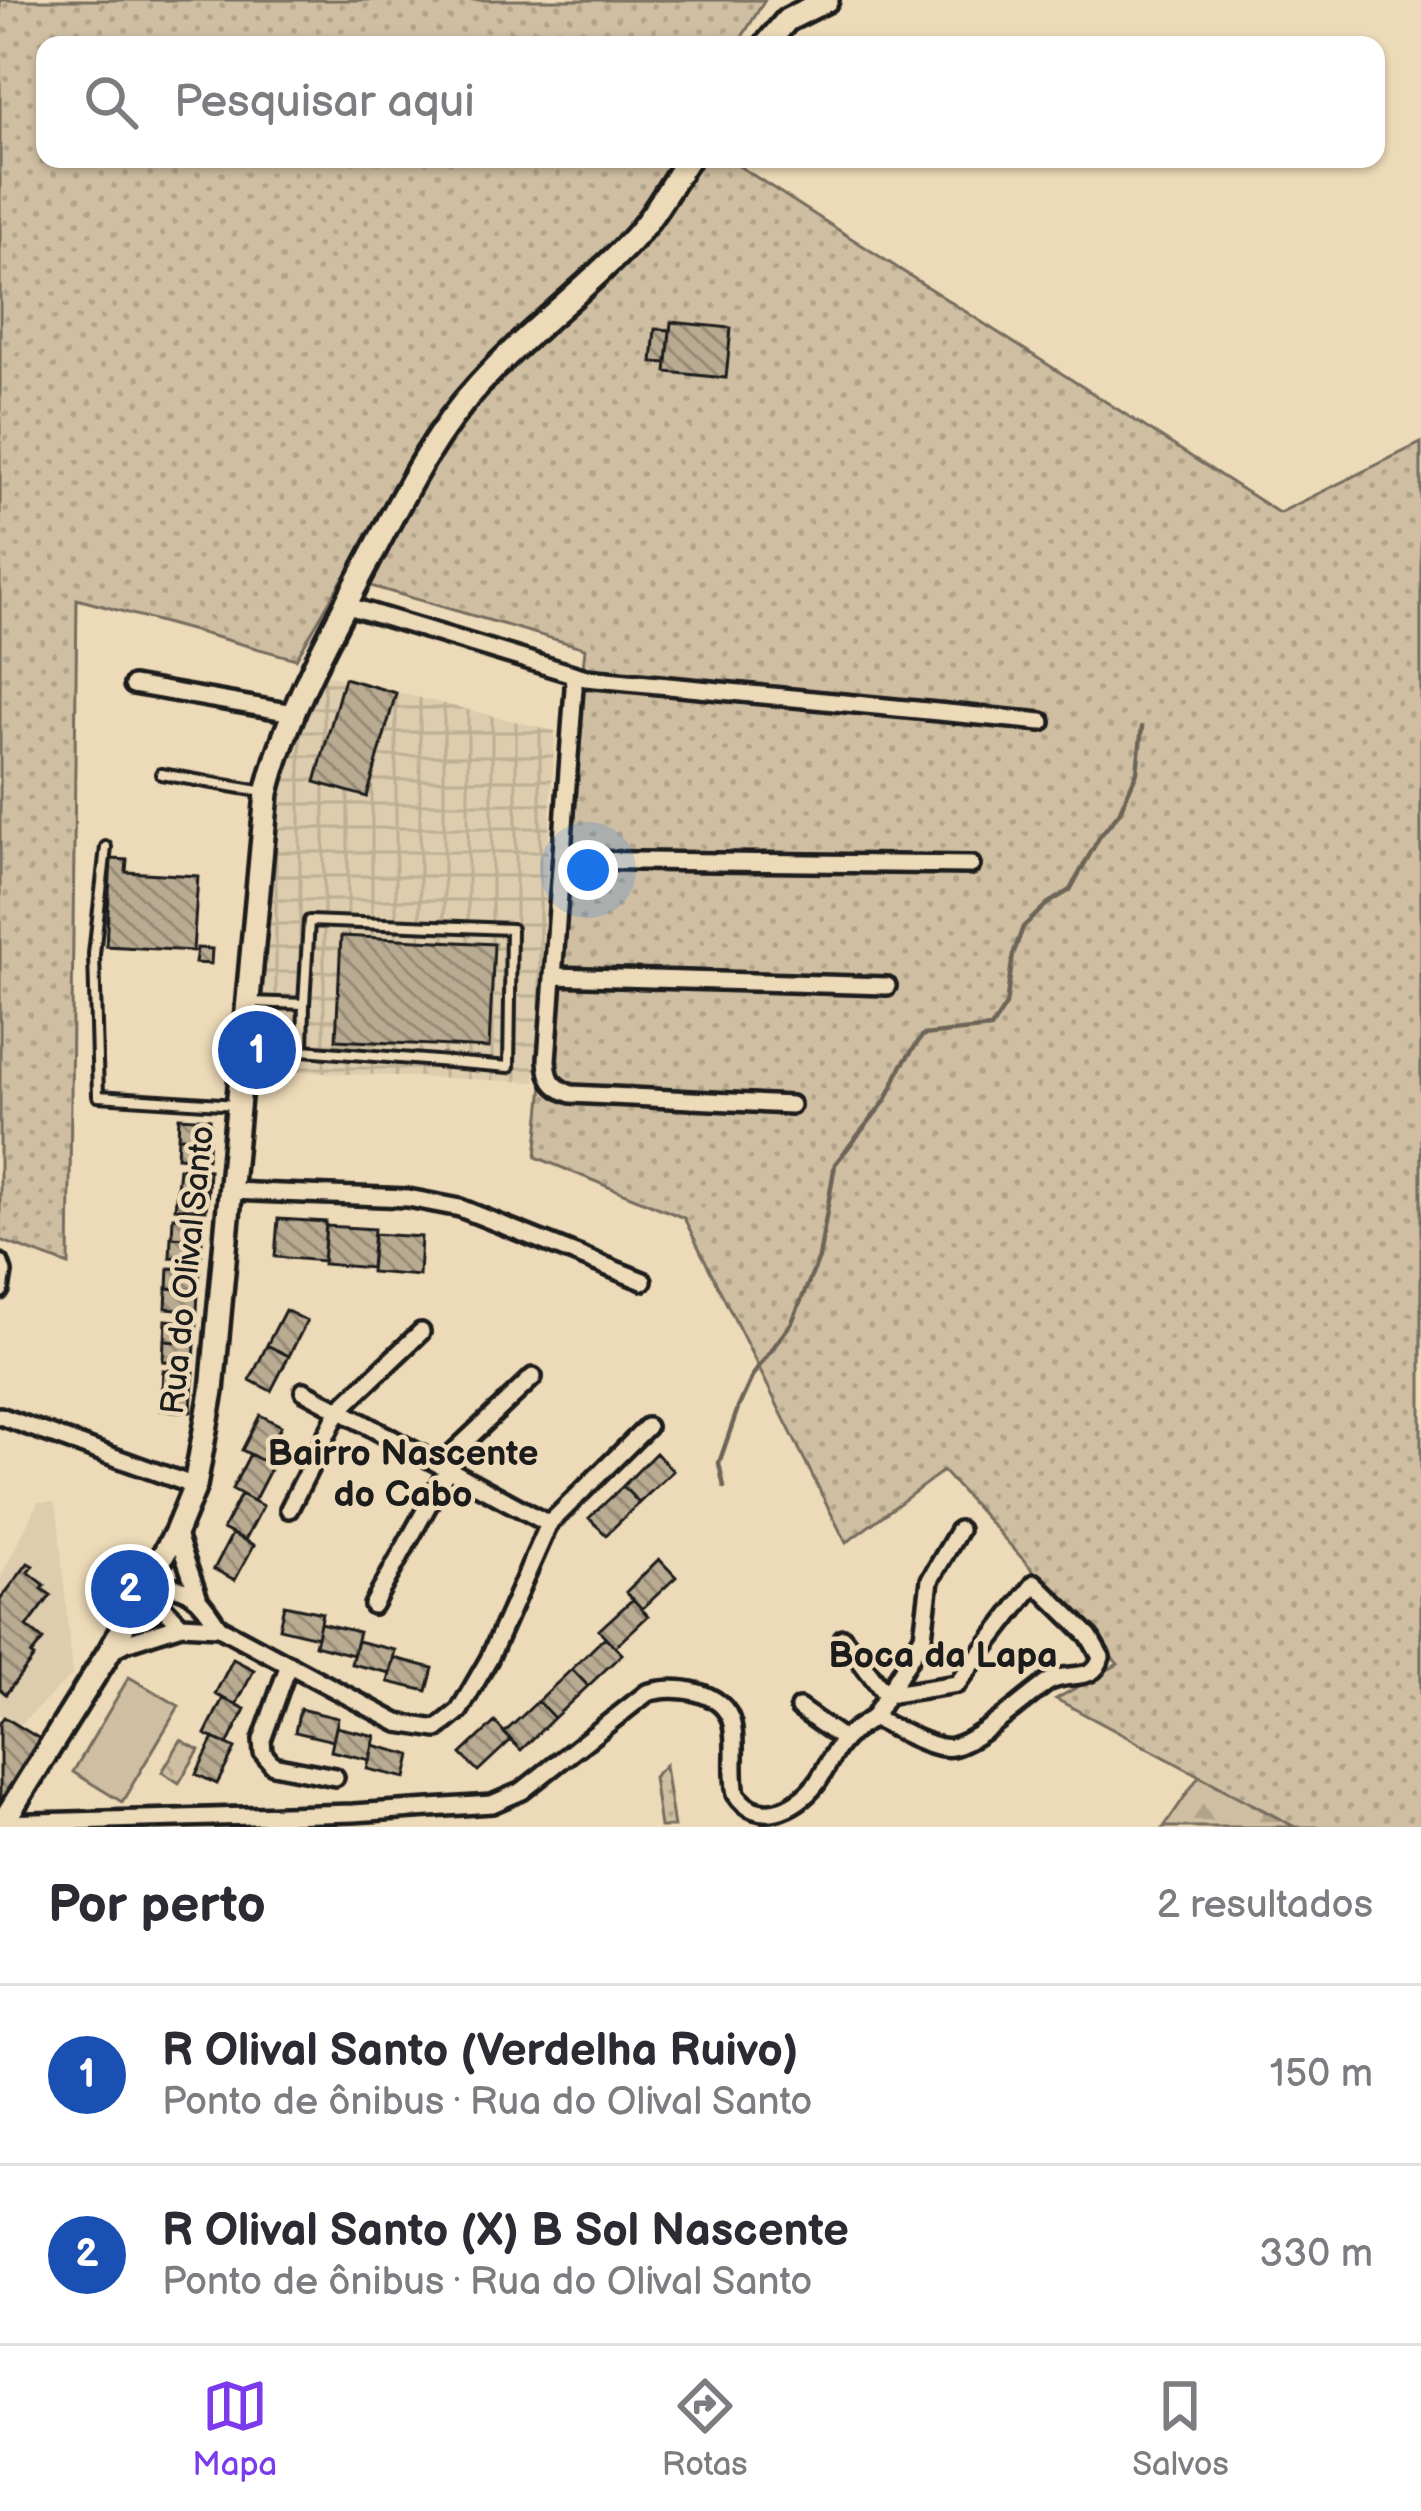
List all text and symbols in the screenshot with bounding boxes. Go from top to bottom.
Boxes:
search box [36,36,1385,168]
icon: search [78,69,144,135]
text: Pesquisar aqui [174,75,475,130]
your location [558,840,618,900]
pin: 1 [218,1005,296,1095]
street label: Rua do Olival Santo [153,1124,223,1416]
district label: Bairro Nascente do Cabo [267,1433,539,1517]
pin: 2 [91,1544,169,1634]
district label: Boca da Lapa [828,1635,1058,1678]
text: Por perto [48,1875,266,1936]
text: 2 resultados [1157,1882,1373,1929]
text: R Olival Santo (Verdelha Ruivo) [162,2024,798,2079]
text: 1 [79,2051,95,2098]
text: 150 m [1270,2051,1373,2098]
text: Ponto de ônibus · Rua do Olival Santo [162,2079,812,2126]
text: R Olival Santo (X) B Sol Nascente [162,2204,849,2259]
text: 2 [75,2231,99,2278]
text: 330 m [1259,2231,1373,2278]
text: Ponto de ônibus · Rua do Olival Santo [162,2259,812,2306]
tab: Mapa [192,2373,277,2485]
tab: Rotas [662,2373,748,2485]
tab: Salvos [1132,2373,1229,2485]

